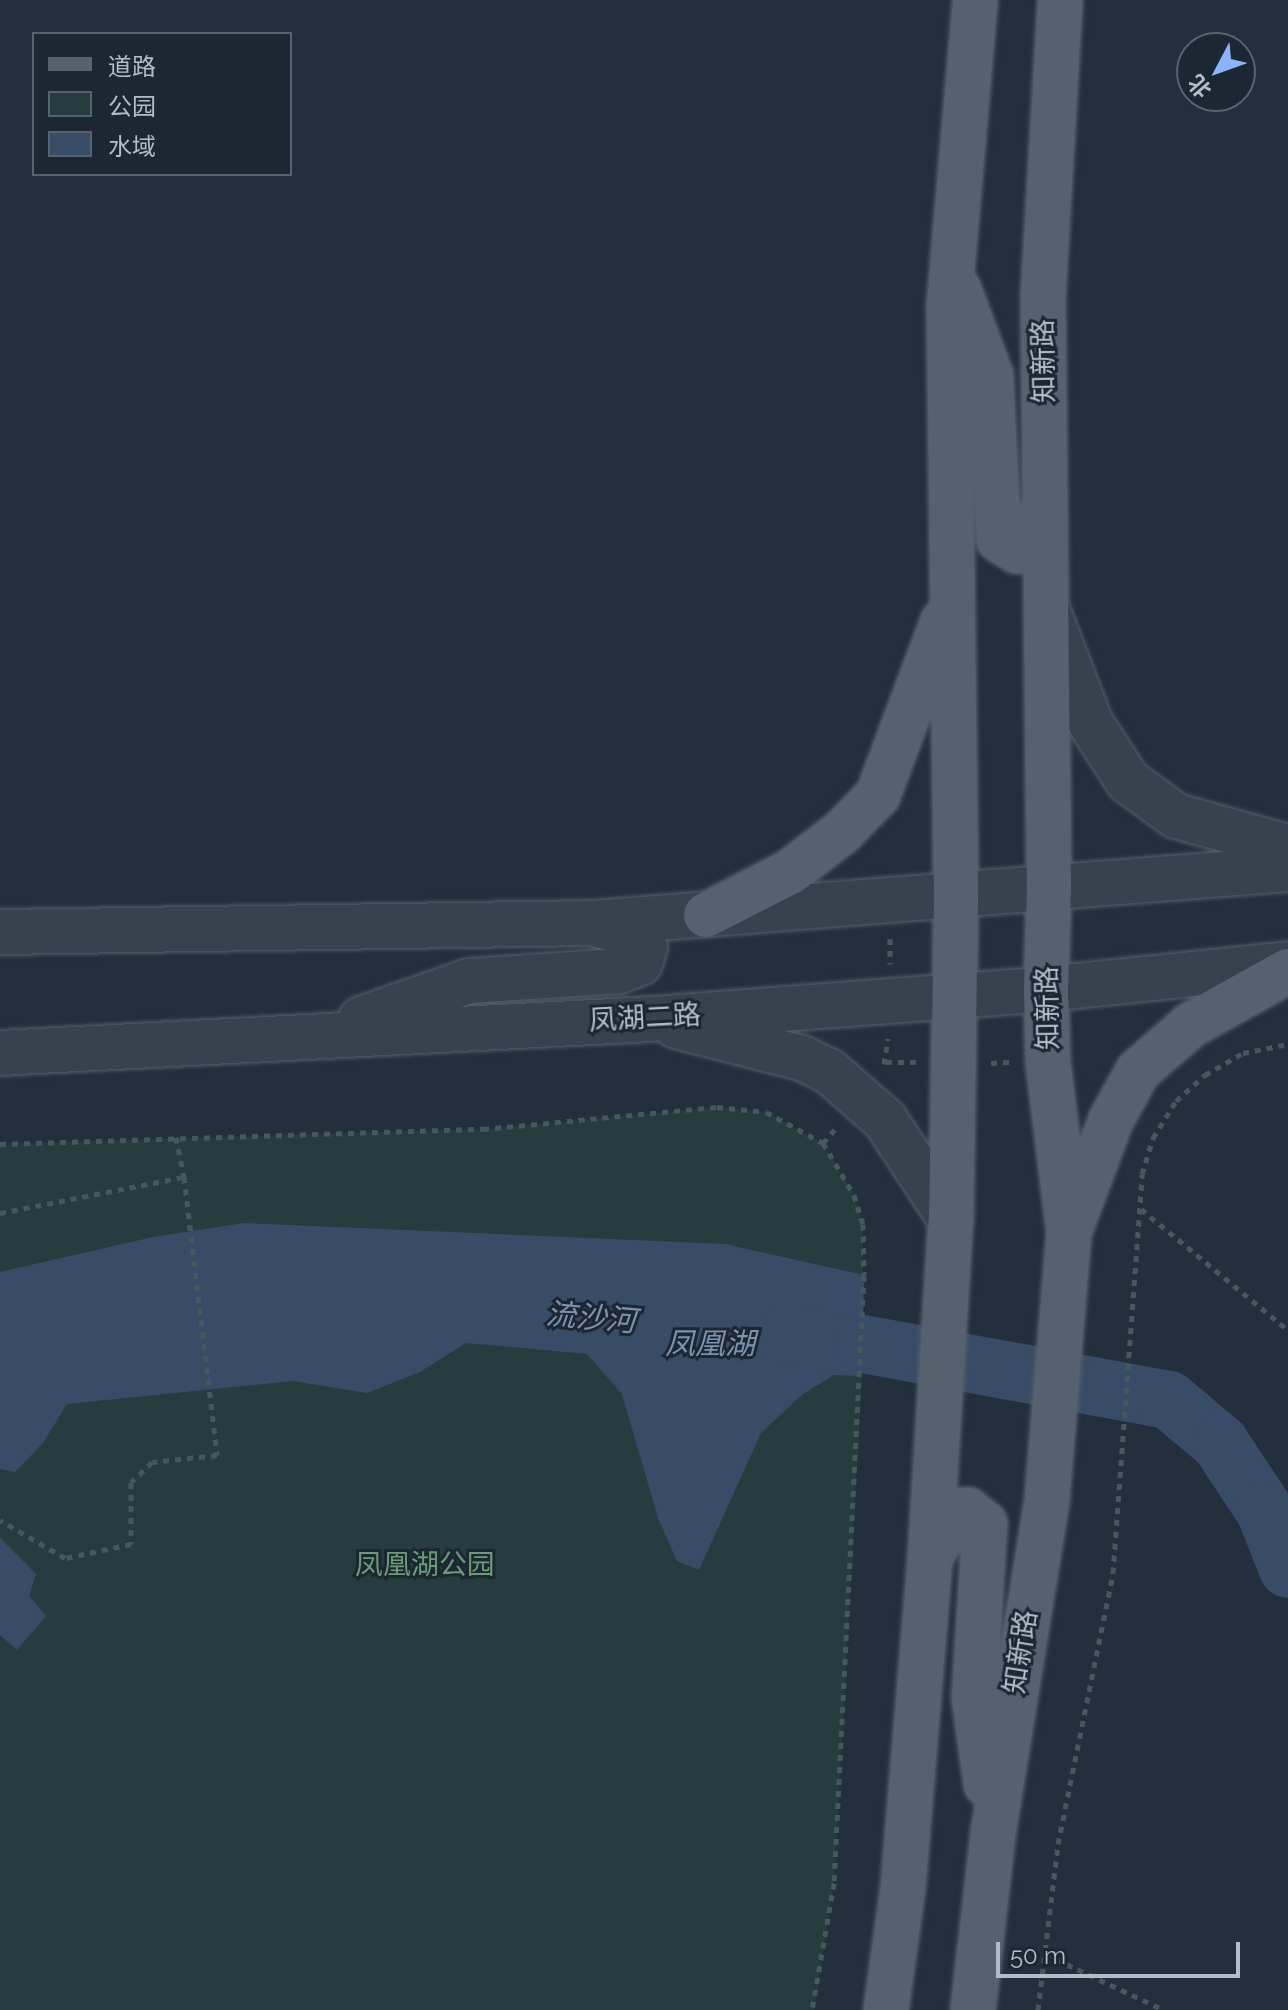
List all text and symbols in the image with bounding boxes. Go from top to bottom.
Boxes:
legend [32,32,292,176]
north arrow [1176,32,1256,112]
text: 道路 [108,52,156,81]
text: 北 [1182,70,1216,103]
text: 公园 [108,92,156,121]
text: 水域 [108,132,156,161]
street label: 知新路 [1026,319,1062,403]
street label: 知新路 [1030,966,1066,1050]
street label: 凤湖二路 [588,998,702,1038]
water label: 流沙河 [545,1296,637,1340]
water label: 凤凰湖 [665,1326,755,1362]
park label: 凤凰湖公园 [355,1548,495,1582]
street label: 知新路 [998,1608,1044,1696]
scale bar [1000,1926,1244,1976]
text: 50 m [1010,1941,1066,1970]

